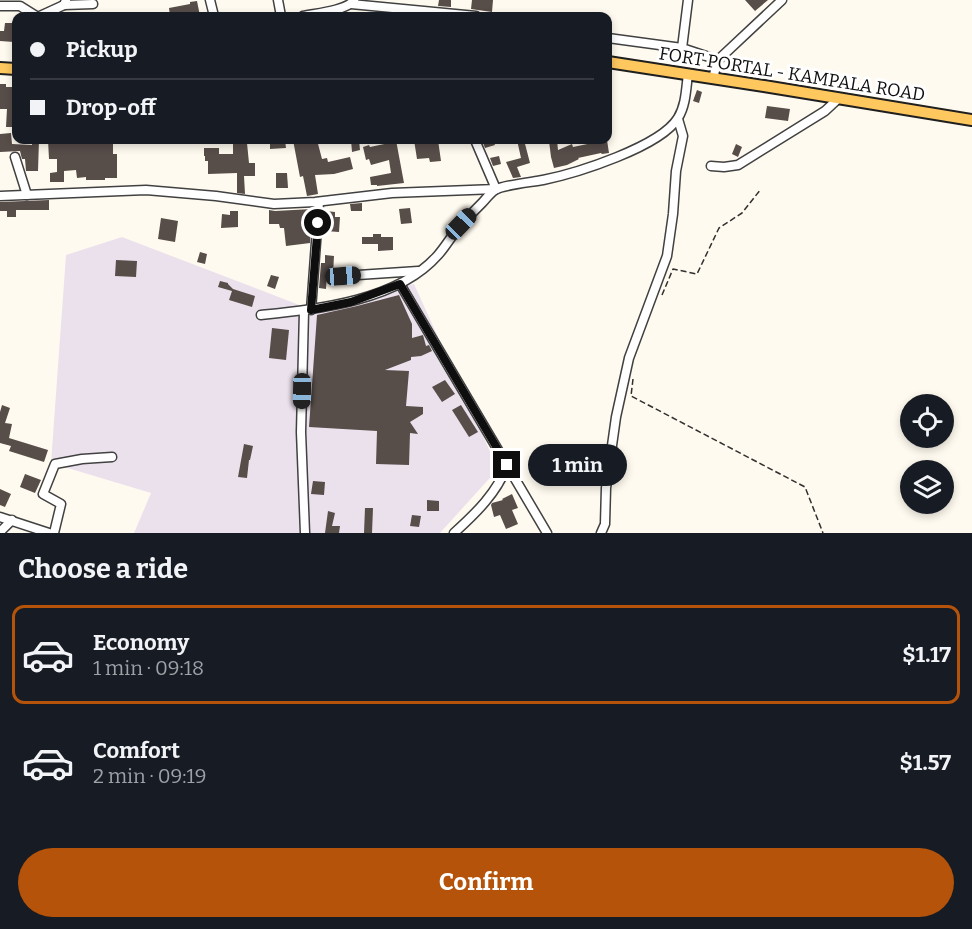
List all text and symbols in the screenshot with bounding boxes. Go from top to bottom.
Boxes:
text: Pickup [66,36,138,63]
street label: FORT PORTAL - KAMPALA ROAD [657,42,927,106]
text: Drop-off [66,94,156,121]
car [442,205,480,243]
route start [304,209,331,236]
car [324,266,362,286]
car [293,373,311,409]
map controls [900,394,954,514]
button: locate [900,394,954,448]
callout: 1 min [528,444,627,486]
route end [493,451,520,478]
text: 1 min [552,453,603,477]
button: layers [900,460,954,514]
text: Choose a ride [18,553,188,585]
icon: car [21,628,75,682]
text: Economy [93,629,189,656]
text: $1.17 [902,641,951,668]
text: 1 min · 09:18 [93,656,204,680]
icon: car [21,736,75,790]
text: Comfort [93,737,180,764]
text: $1.57 [900,749,951,776]
text: 2 min · 09:19 [93,764,206,788]
button: Confirm [18,848,954,917]

